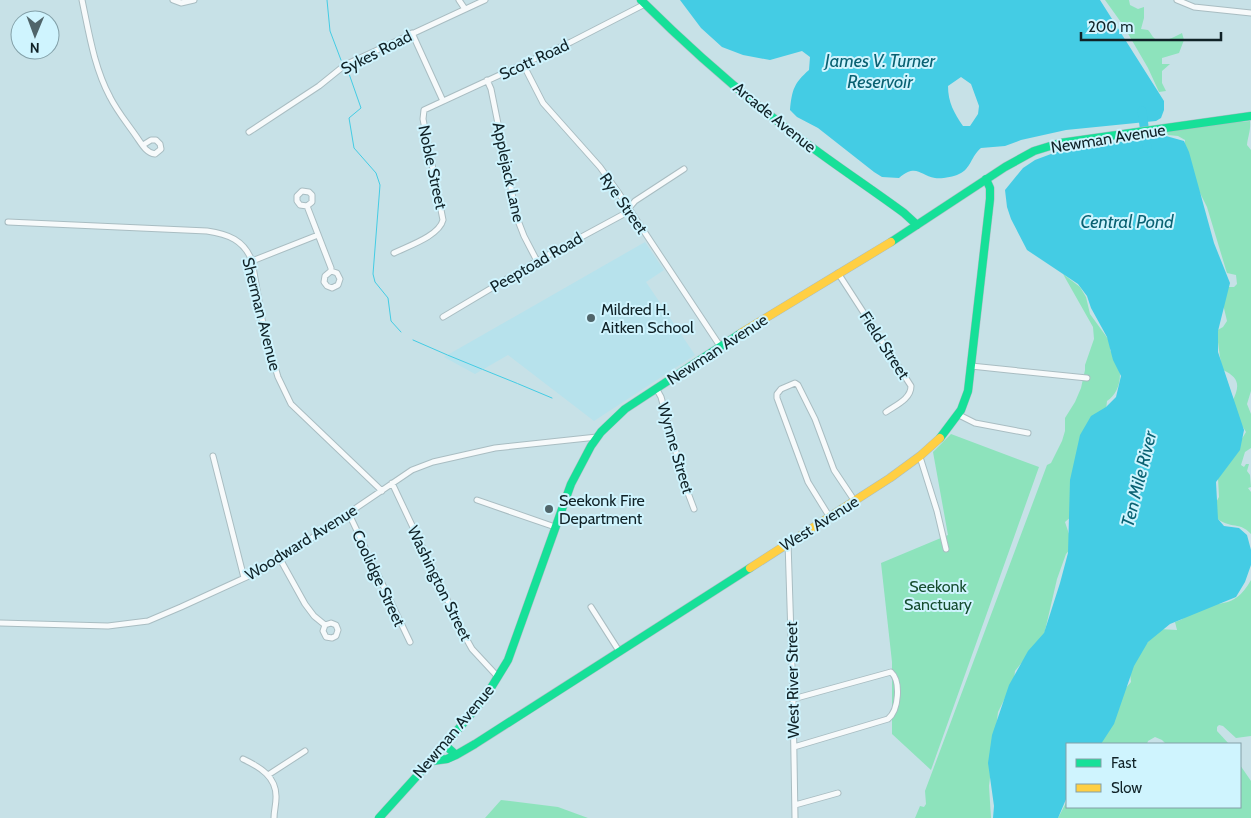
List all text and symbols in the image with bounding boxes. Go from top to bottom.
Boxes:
north arrow [10,10,60,60]
scale bar [1081,10,1221,42]
text: 200 m [1088,18,1133,36]
street label: Sykes Road [338,26,415,78]
street label: Scott Road [497,35,572,84]
text: N [30,39,40,57]
water label: James V. Turner Reservoir [823,50,936,93]
street label: Arcade Avenue [729,78,820,157]
street label: Applejack Lane [489,120,528,224]
street label: Newman Avenue [1049,120,1167,157]
street label: Noble Street [414,123,451,211]
street label: Rye Street [596,169,652,238]
water label: Central Pond [1080,211,1174,233]
street label: Peeptoad Road [487,228,586,296]
street label: Sherman Avenue [238,255,285,373]
place label: Mildred H. Aitken School [601,300,694,337]
street label: Field Street [856,308,914,383]
street label: Newman Avenue [664,310,771,389]
marker: Mildred H. Aitken School [585,312,597,324]
street label: Wynne Street [653,400,698,496]
water label: Ten Mile River [1116,427,1162,529]
place label: Seekonk Fire Department [559,491,645,528]
street label: West Avenue [776,492,862,555]
street label: Woodward Avenue [242,500,361,584]
marker: Seekonk Fire Department [543,503,555,515]
street label: Washington Street [403,523,476,644]
street label: Coolidge Street [348,527,409,630]
park label: Seekonk Sanctuary [904,577,972,614]
street label: West River Street [782,621,803,739]
street label: Newman Avenue [409,681,498,782]
legend [1066,743,1241,808]
text: Fast [1111,754,1136,772]
text: Slow [1111,779,1142,797]

